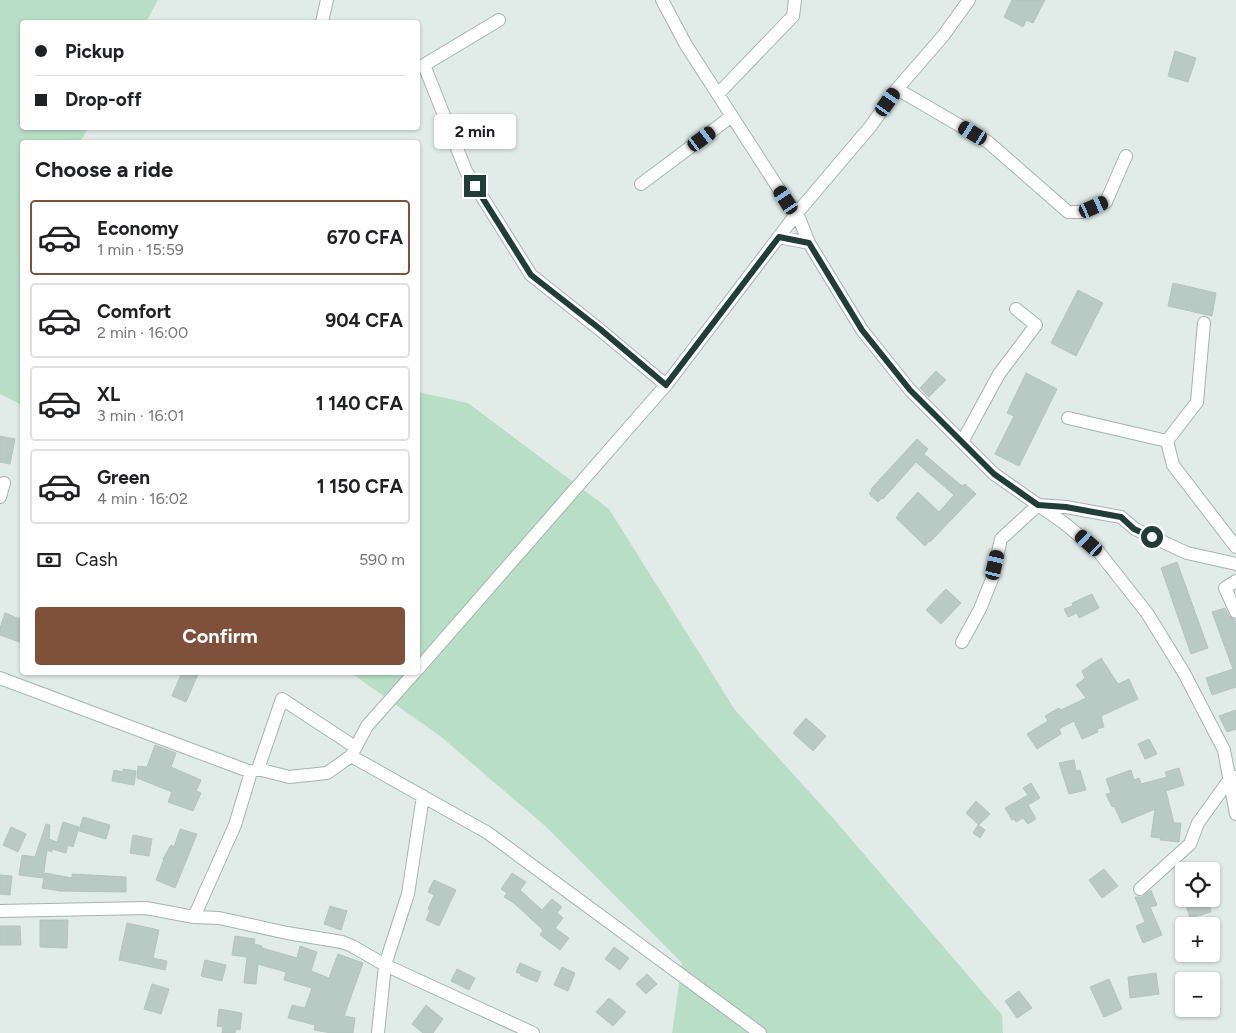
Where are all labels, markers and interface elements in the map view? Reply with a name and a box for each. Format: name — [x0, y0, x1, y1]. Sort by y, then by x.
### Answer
text: Pickup — [65, 40, 124, 63]
car — [873, 85, 902, 119]
text: Drop-off — [65, 88, 142, 111]
callout: 2 min — [434, 114, 516, 148]
car — [956, 119, 989, 147]
text: 2 min — [455, 122, 495, 141]
car — [685, 124, 718, 154]
text: Choose a ride — [35, 156, 173, 183]
route end — [464, 175, 486, 197]
car — [771, 183, 800, 217]
car — [1077, 194, 1110, 220]
icon: car — [37, 215, 82, 260]
text: Economy — [97, 217, 179, 240]
text: 670 CFA — [327, 226, 403, 249]
text: 1 min · 15:59 — [97, 240, 184, 259]
icon: car — [37, 298, 82, 343]
text: Comfort — [97, 300, 172, 323]
text: 904 CFA — [325, 309, 403, 332]
text: 2 min · 16:00 — [97, 323, 188, 342]
icon: car — [37, 381, 82, 426]
text: XL — [97, 383, 120, 406]
text: 1 140 CFA — [316, 392, 403, 415]
text: 3 min · 16:01 — [97, 406, 184, 425]
icon: car — [37, 464, 82, 509]
text: Green — [97, 466, 150, 489]
text: 1 150 CFA — [317, 475, 403, 498]
text: 4 min · 16:02 — [97, 489, 188, 508]
route start — [1141, 526, 1163, 548]
car — [1072, 527, 1105, 559]
icon: cash — [35, 546, 63, 574]
text: Cash — [75, 548, 118, 571]
car — [984, 549, 1005, 581]
text: 590 m — [359, 550, 405, 569]
button: Confirm — [35, 607, 405, 665]
map controls — [1175, 862, 1220, 1017]
button: locate — [1175, 862, 1220, 907]
button: + — [1175, 917, 1220, 962]
button: − — [1175, 972, 1220, 1017]

